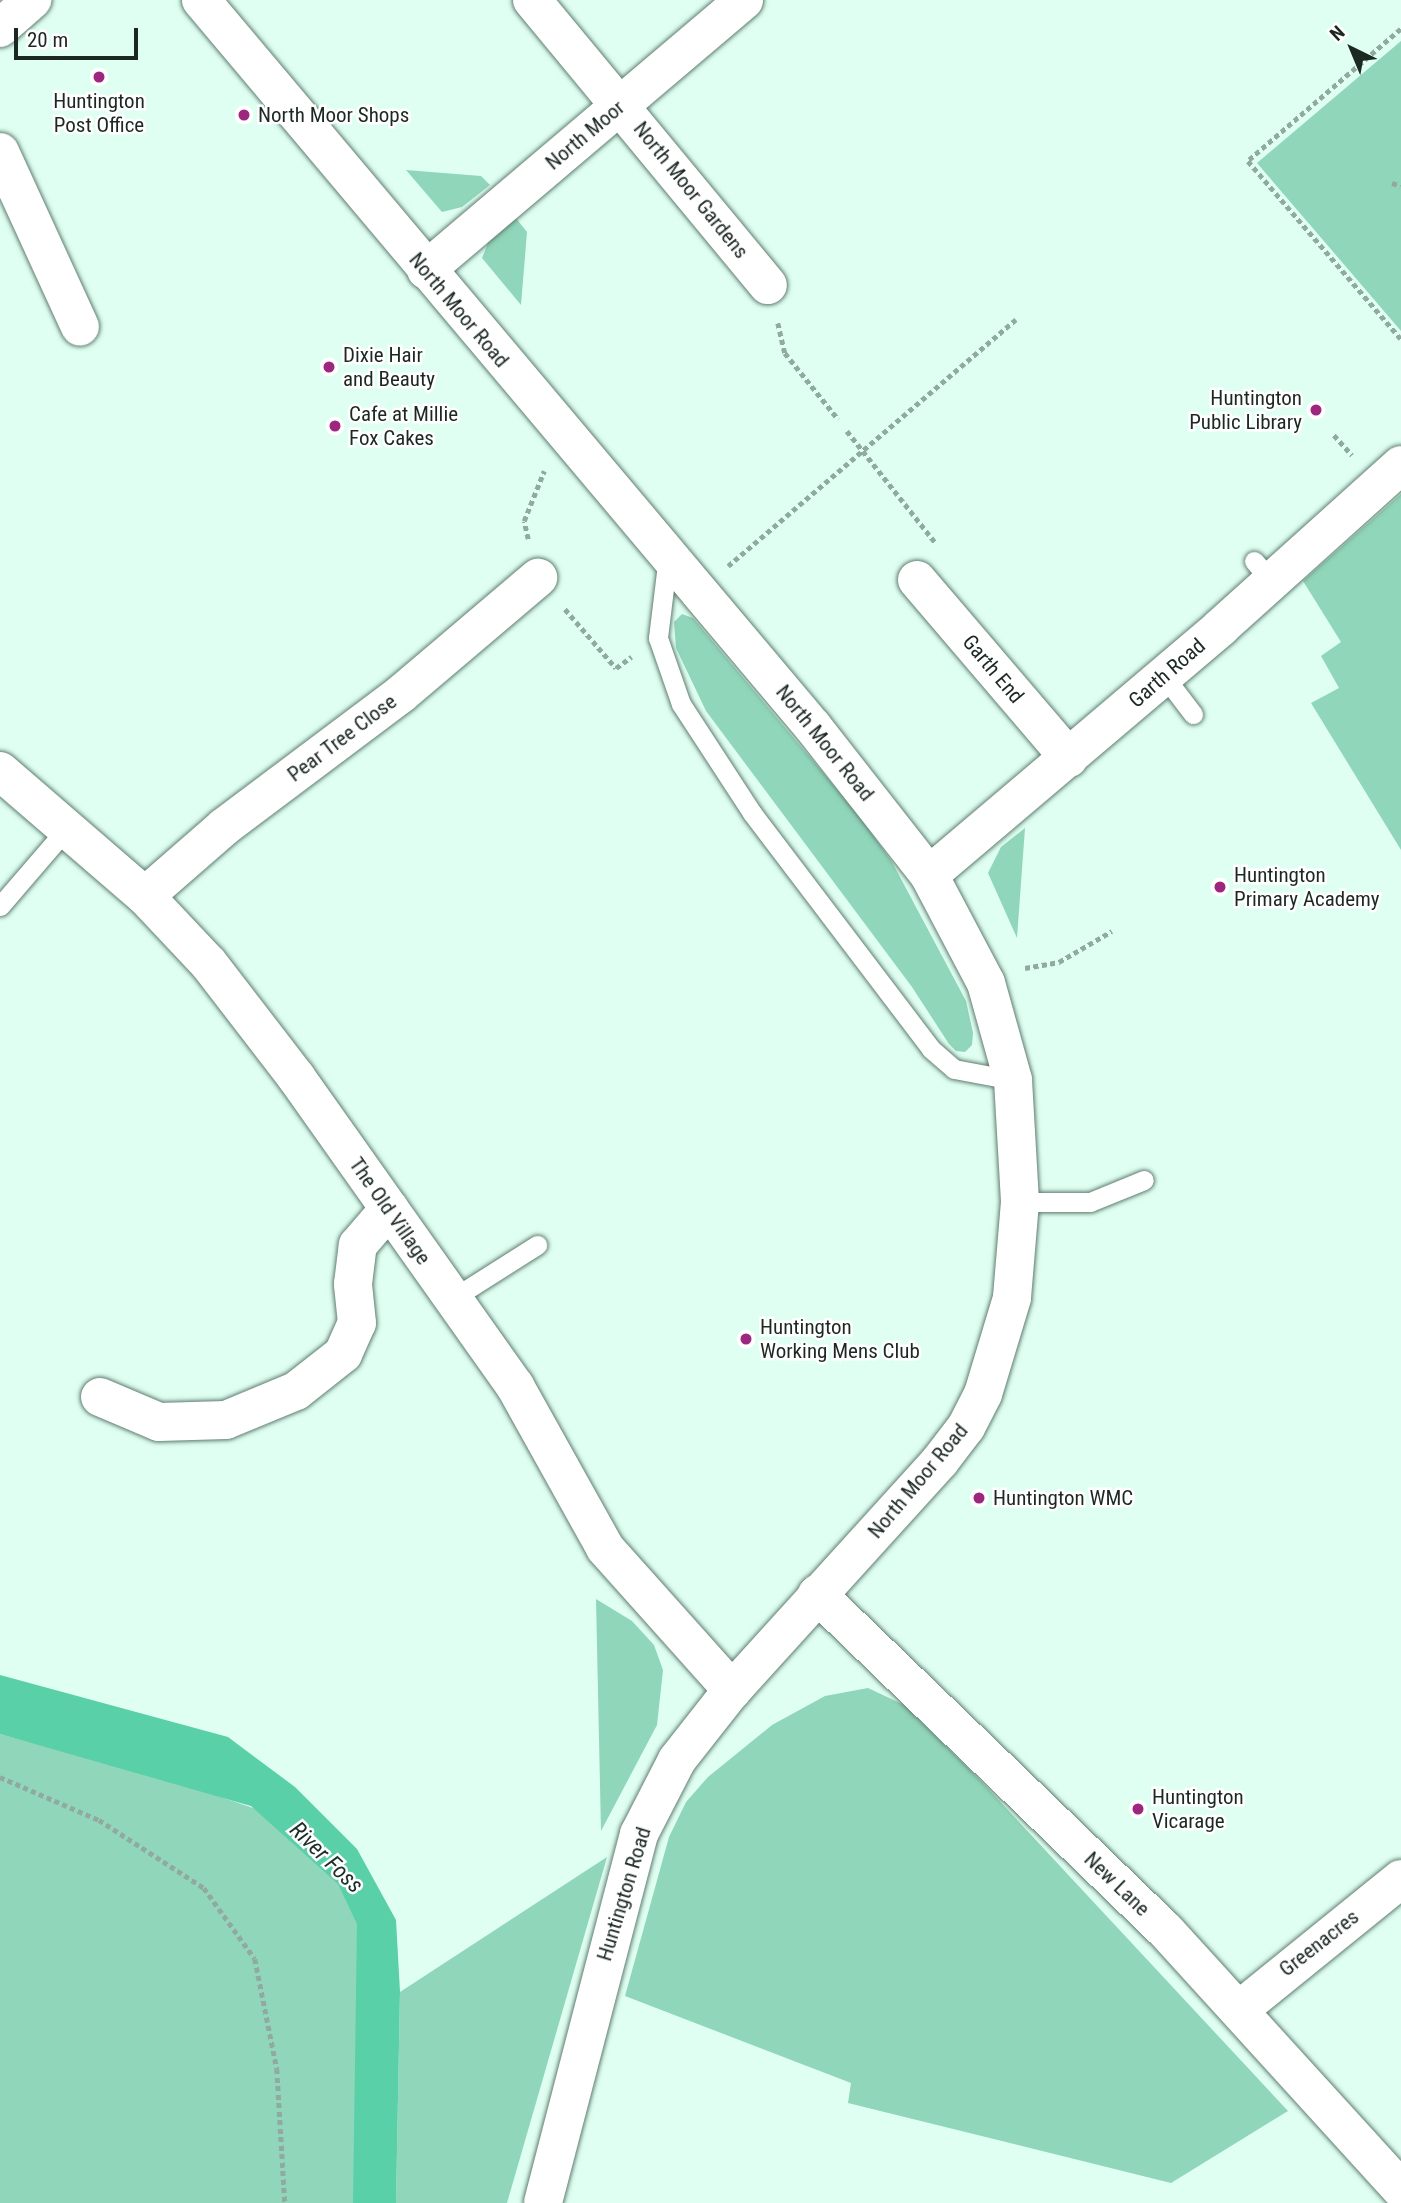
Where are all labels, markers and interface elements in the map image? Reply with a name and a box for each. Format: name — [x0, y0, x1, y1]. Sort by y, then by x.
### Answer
scale bar — [18, 14, 142, 58]
north arrow — [1317, 14, 1387, 84]
text: N — [1325, 21, 1349, 46]
text: 20 m — [27, 28, 68, 52]
marker: Huntington Post Office — [91, 69, 107, 85]
place label: Huntington Post Office — [53, 88, 145, 138]
street label: North Moor — [541, 95, 629, 175]
place label: North Moor Shops — [258, 102, 409, 128]
marker: North Moor Shops — [236, 107, 252, 123]
street label: North Moor Gardens — [628, 117, 754, 263]
street label: North Moor Road — [404, 248, 514, 372]
place label: Dixie Hair and Beauty — [343, 342, 435, 392]
marker: Dixie Hair and Beauty — [321, 359, 337, 375]
place label: Huntington Public Library — [1189, 385, 1302, 435]
place label: Cafe at Millie Fox Cakes — [349, 401, 458, 451]
marker: Huntington Public Library — [1308, 402, 1324, 418]
marker: Cafe at Millie Fox Cakes — [327, 418, 343, 434]
street label: Garth End — [957, 630, 1029, 708]
street label: Garth Road — [1124, 633, 1210, 713]
street label: North Moor Road — [771, 680, 879, 806]
street label: Pear Tree Close — [282, 689, 402, 787]
place label: Huntington Primary Academy — [1234, 862, 1380, 912]
marker: Huntington Primary Academy — [1212, 879, 1228, 895]
street label: The Old Village — [344, 1153, 436, 1269]
place label: Huntington Working Mens Club — [760, 1314, 920, 1364]
marker: Huntington Working Mens Club — [738, 1331, 754, 1347]
street label: North Moor Road — [863, 1419, 973, 1543]
place label: Huntington WMC — [993, 1485, 1133, 1511]
marker: Huntington WMC — [971, 1490, 987, 1506]
place label: Huntington Vicarage — [1152, 1784, 1244, 1834]
marker: Huntington Vicarage — [1130, 1801, 1146, 1817]
water label: River Foss — [284, 1817, 368, 1899]
street label: Huntington Road — [592, 1824, 656, 1964]
street label: New Lane — [1079, 1847, 1155, 1921]
street label: Greenacres — [1274, 1904, 1364, 1982]

